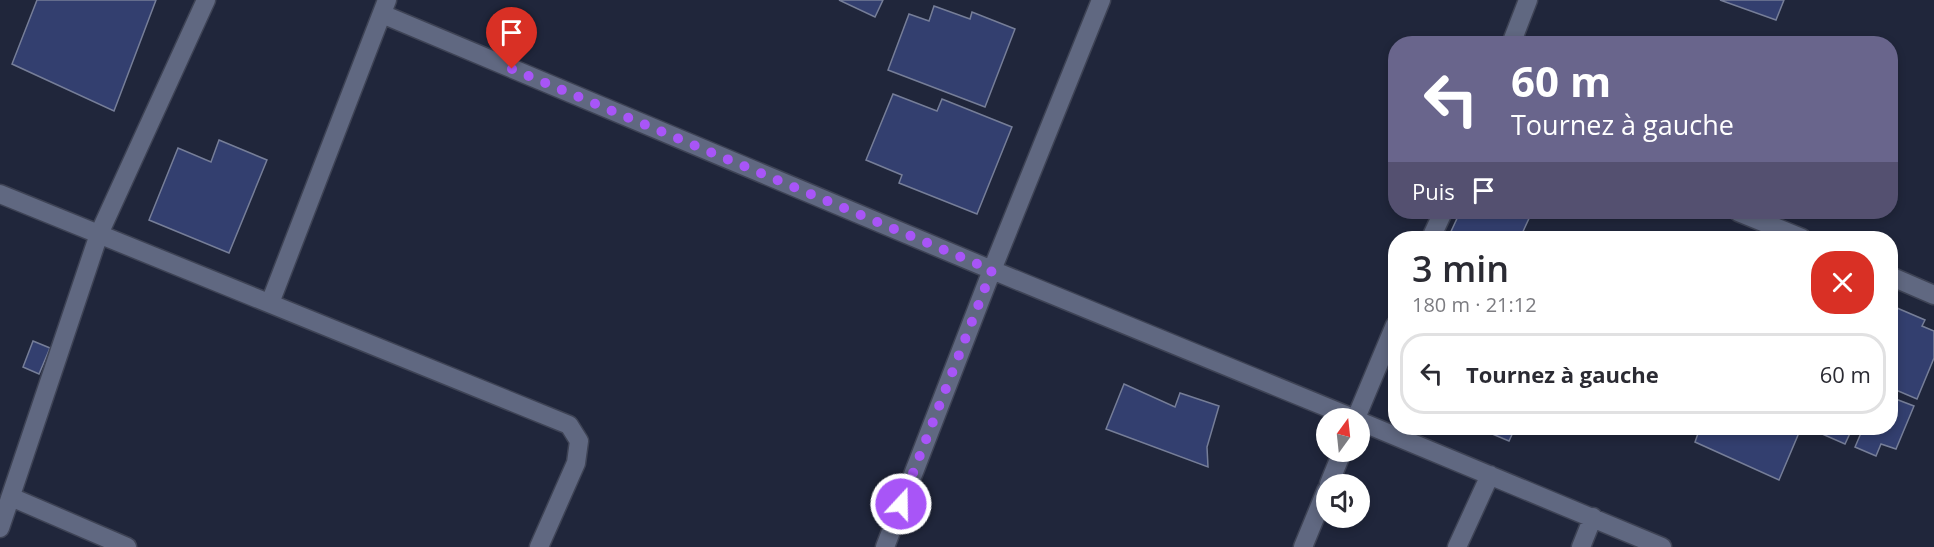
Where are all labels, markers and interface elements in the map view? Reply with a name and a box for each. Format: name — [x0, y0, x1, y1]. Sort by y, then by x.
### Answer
pin — [486, 7, 537, 69]
icon: arrive — [495, 16, 528, 49]
text: 60 m — [1511, 52, 1611, 109]
icon: left — [1412, 60, 1490, 138]
text: Tournez à gauche — [1511, 106, 1734, 143]
icon: arrive — [1467, 174, 1500, 207]
text: Puis — [1412, 176, 1455, 206]
text: 3 min — [1412, 244, 1509, 293]
button: close — [1811, 251, 1874, 314]
text: 180 m · 21:12 — [1412, 291, 1537, 318]
icon: left — [1415, 357, 1448, 390]
text: Tournez à gauche — [1466, 359, 1659, 389]
text: 60 m — [1820, 359, 1871, 389]
north arrow — [1316, 408, 1370, 462]
map controls — [1316, 408, 1370, 528]
position arrow — [869, 472, 933, 536]
button: sound — [1316, 474, 1370, 528]

